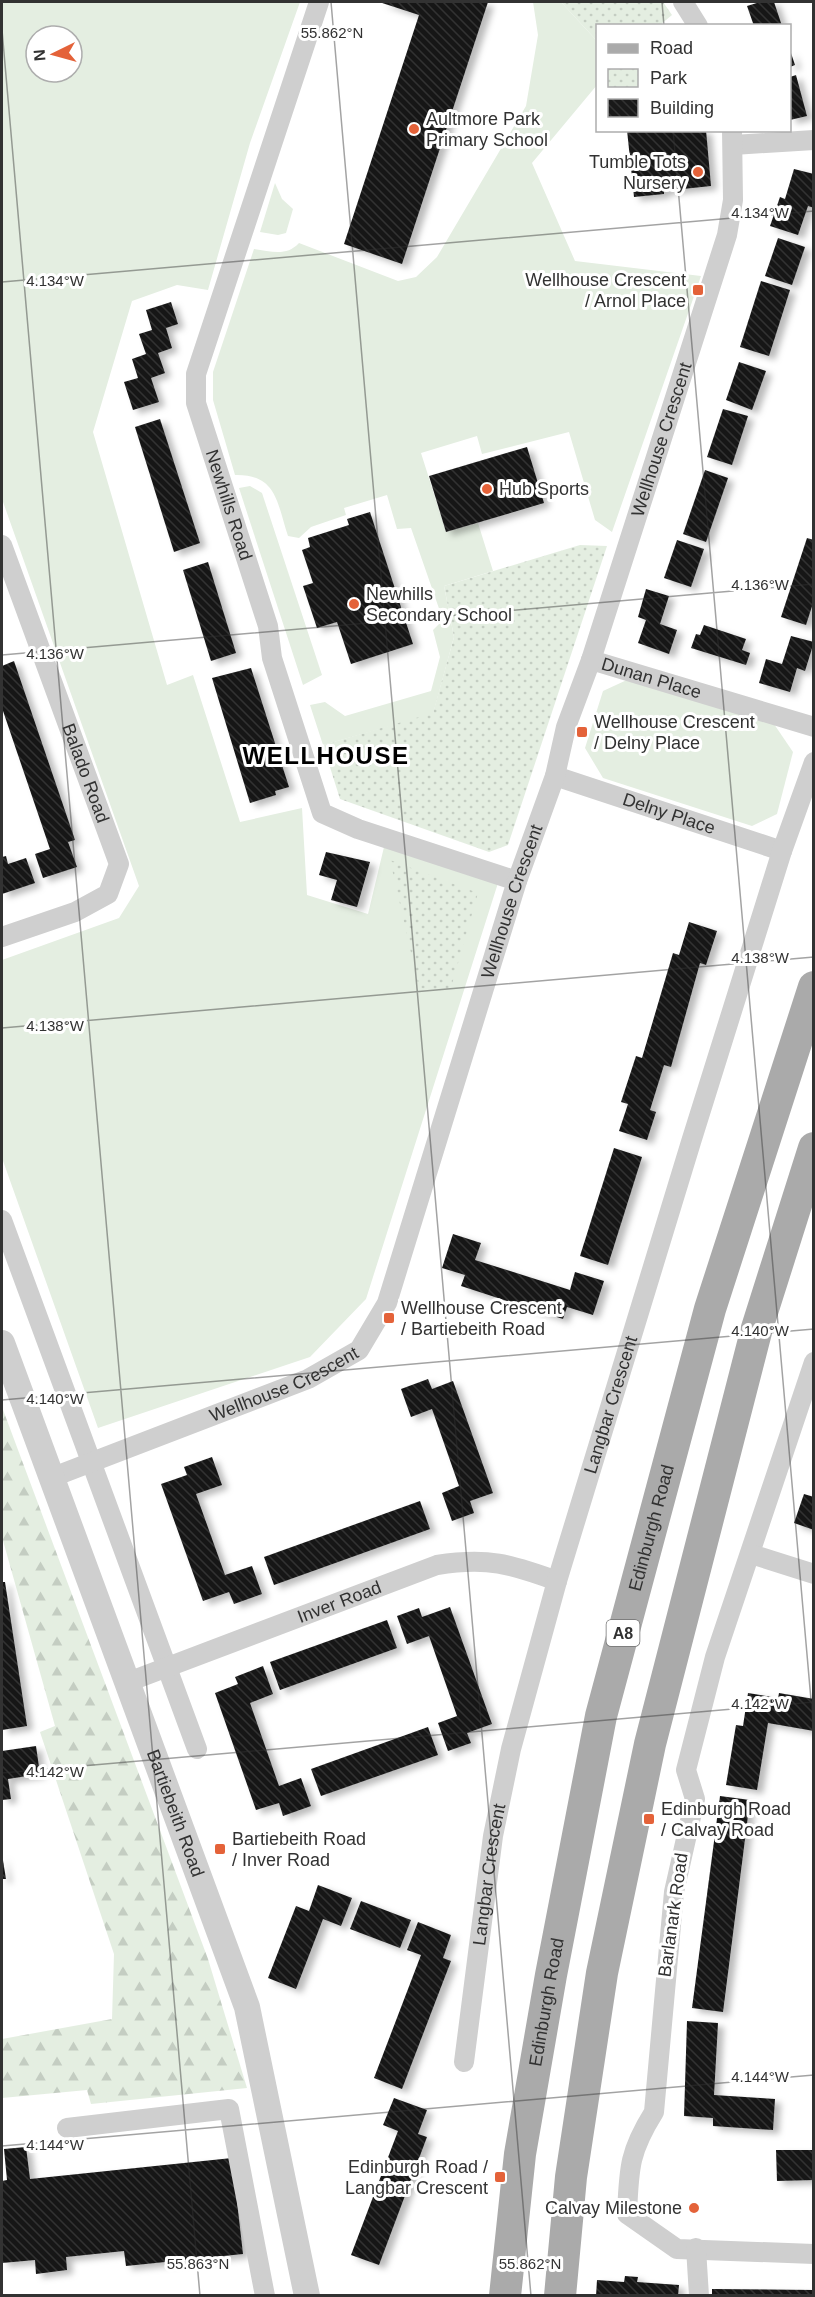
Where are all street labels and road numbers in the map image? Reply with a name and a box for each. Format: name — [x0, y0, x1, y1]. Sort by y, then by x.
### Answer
street label: Wellhouse Crescent — [628, 360, 696, 519]
street label: Newhills Road — [202, 447, 256, 563]
street label: Dunan Place — [599, 654, 704, 703]
street label: Balado Road — [58, 721, 113, 825]
street label: Delny Place — [620, 789, 718, 838]
street label: Wellhouse Crescent — [478, 822, 547, 981]
street label: Langbar Crescent — [580, 1334, 641, 1476]
street label: Wellhouse Crescent — [207, 1343, 362, 1426]
street label: Edinburgh Road — [625, 1462, 678, 1593]
street label: Inver Road — [295, 1577, 384, 1627]
road number: A8 — [606, 1620, 640, 1646]
street label: Bartiebeith Road — [143, 1747, 208, 1879]
street label: Langbar Crescent — [469, 1802, 509, 1947]
street label: Barlanark Road — [654, 1852, 692, 1978]
street label: Edinburgh Road — [525, 1936, 568, 2068]

